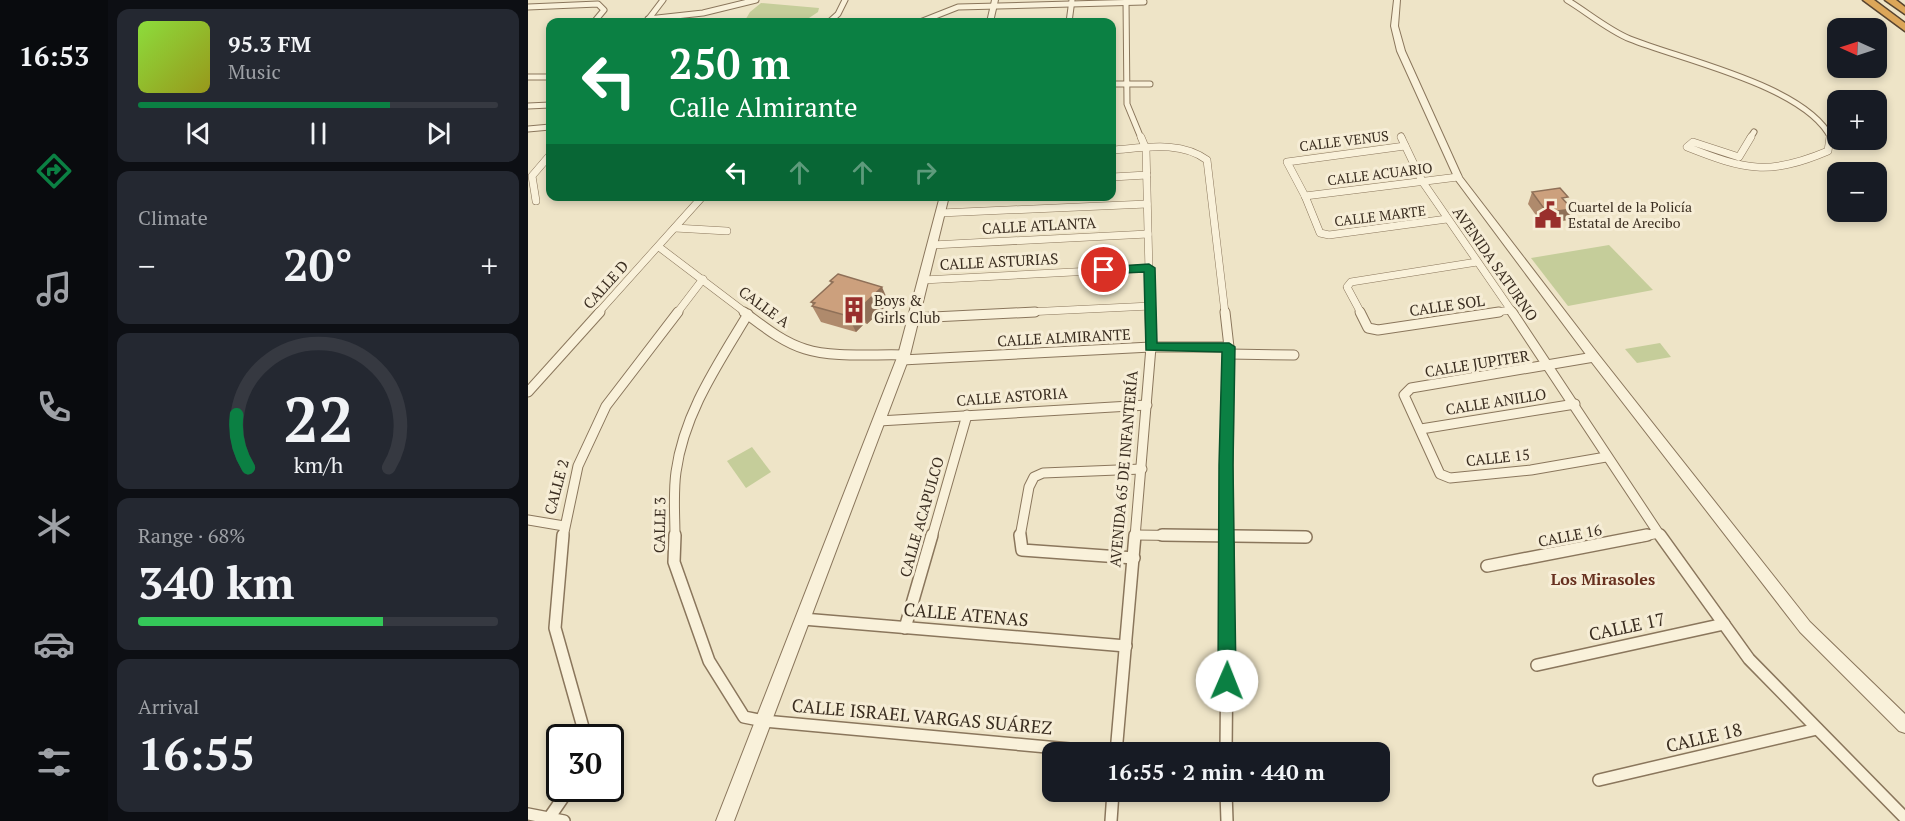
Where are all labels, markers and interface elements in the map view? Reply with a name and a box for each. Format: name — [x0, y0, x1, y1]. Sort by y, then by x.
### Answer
north arrow — [1827, 18, 1887, 78]
map controls — [1827, 18, 1887, 222]
text: 95.3 FM — [228, 29, 311, 58]
text: 250 m — [669, 35, 790, 91]
text: 16:53 — [19, 38, 89, 74]
icon: left — [570, 42, 648, 120]
text: Music — [228, 58, 281, 85]
text: Calle Almirante — [669, 89, 858, 125]
button: + — [1827, 90, 1887, 150]
icon: previous — [182, 117, 215, 150]
icon: pause — [302, 117, 335, 150]
icon: next — [422, 117, 455, 150]
street label: CALLE VENUS — [1298, 126, 1390, 155]
icon: directions — [33, 150, 75, 192]
icon: left — [720, 156, 753, 189]
icon: ahead — [783, 156, 816, 189]
icon: ahead — [846, 156, 879, 189]
icon: right — [909, 156, 942, 189]
street label: CALLE ACUARIO — [1326, 158, 1434, 189]
button: − — [1827, 162, 1887, 222]
place label: Cuartel de la Policía Estatal de Arecibo — [1568, 197, 1692, 232]
street label: CALLE MARTE — [1333, 200, 1427, 231]
public building icon: Cuartel de la Policía Estatal de Arecibo — [1533, 200, 1563, 230]
street label: AVENIDA SATURNO — [1449, 202, 1543, 325]
text: Climate — [138, 204, 208, 231]
street label: CALLE ATLANTA — [981, 212, 1097, 238]
text: 20° — [283, 234, 353, 294]
text: − — [138, 244, 156, 287]
text: + — [480, 244, 498, 287]
pin — [1078, 244, 1129, 295]
street label: CALLE ASTURIAS — [939, 248, 1059, 274]
icon: arrive — [1087, 253, 1120, 286]
street label: CALLE D — [578, 256, 632, 313]
icon: music — [33, 268, 75, 310]
street label: CALLE A — [735, 281, 795, 332]
place label: Boys & Girls Club — [874, 290, 940, 327]
street label: CALLE SOL — [1408, 290, 1486, 320]
building icon: Boys & Girls Club — [839, 295, 869, 325]
street label: CALLE ALMIRANTE — [997, 324, 1131, 350]
street label: CALLE JUPITER — [1423, 345, 1531, 381]
street label: AVENIDA 65 DE INFANTERÍA — [1104, 369, 1142, 568]
text: 22 — [283, 377, 353, 460]
street label: CALLE ASTORIA — [956, 382, 1069, 410]
street label: CALLE ANILLO — [1444, 383, 1548, 419]
icon: phone — [33, 386, 75, 428]
street label: CALLE 15 — [1465, 444, 1531, 470]
text: km/h — [293, 451, 343, 479]
street label: CALLE ACAPULCO — [894, 454, 948, 579]
street label: CALLE 2 — [539, 457, 573, 517]
street label: CALLE 3 — [649, 497, 669, 553]
icon: climate — [33, 505, 75, 547]
street label: CALLE 16 — [1536, 519, 1603, 551]
text: Range · 68% — [138, 522, 245, 549]
text: 340 km — [138, 552, 294, 612]
district label: Los Mirasoles — [1551, 568, 1655, 590]
street label: CALLE ATENAS — [903, 597, 1030, 631]
street label: CALLE 17 — [1587, 606, 1667, 646]
icon: car — [33, 623, 75, 665]
position arrow — [1195, 649, 1259, 713]
text: Arrival — [138, 693, 199, 720]
street label: CALLE ISRAEL VARGAS SUÁREZ — [791, 693, 1053, 739]
street label: CALLE 18 — [1663, 717, 1744, 757]
text: 16:55 — [138, 723, 255, 783]
speed limit sign: 30 — [546, 724, 624, 802]
icon: filters — [33, 741, 75, 783]
text: 16:55 · 2 min · 440 m — [1107, 757, 1325, 786]

